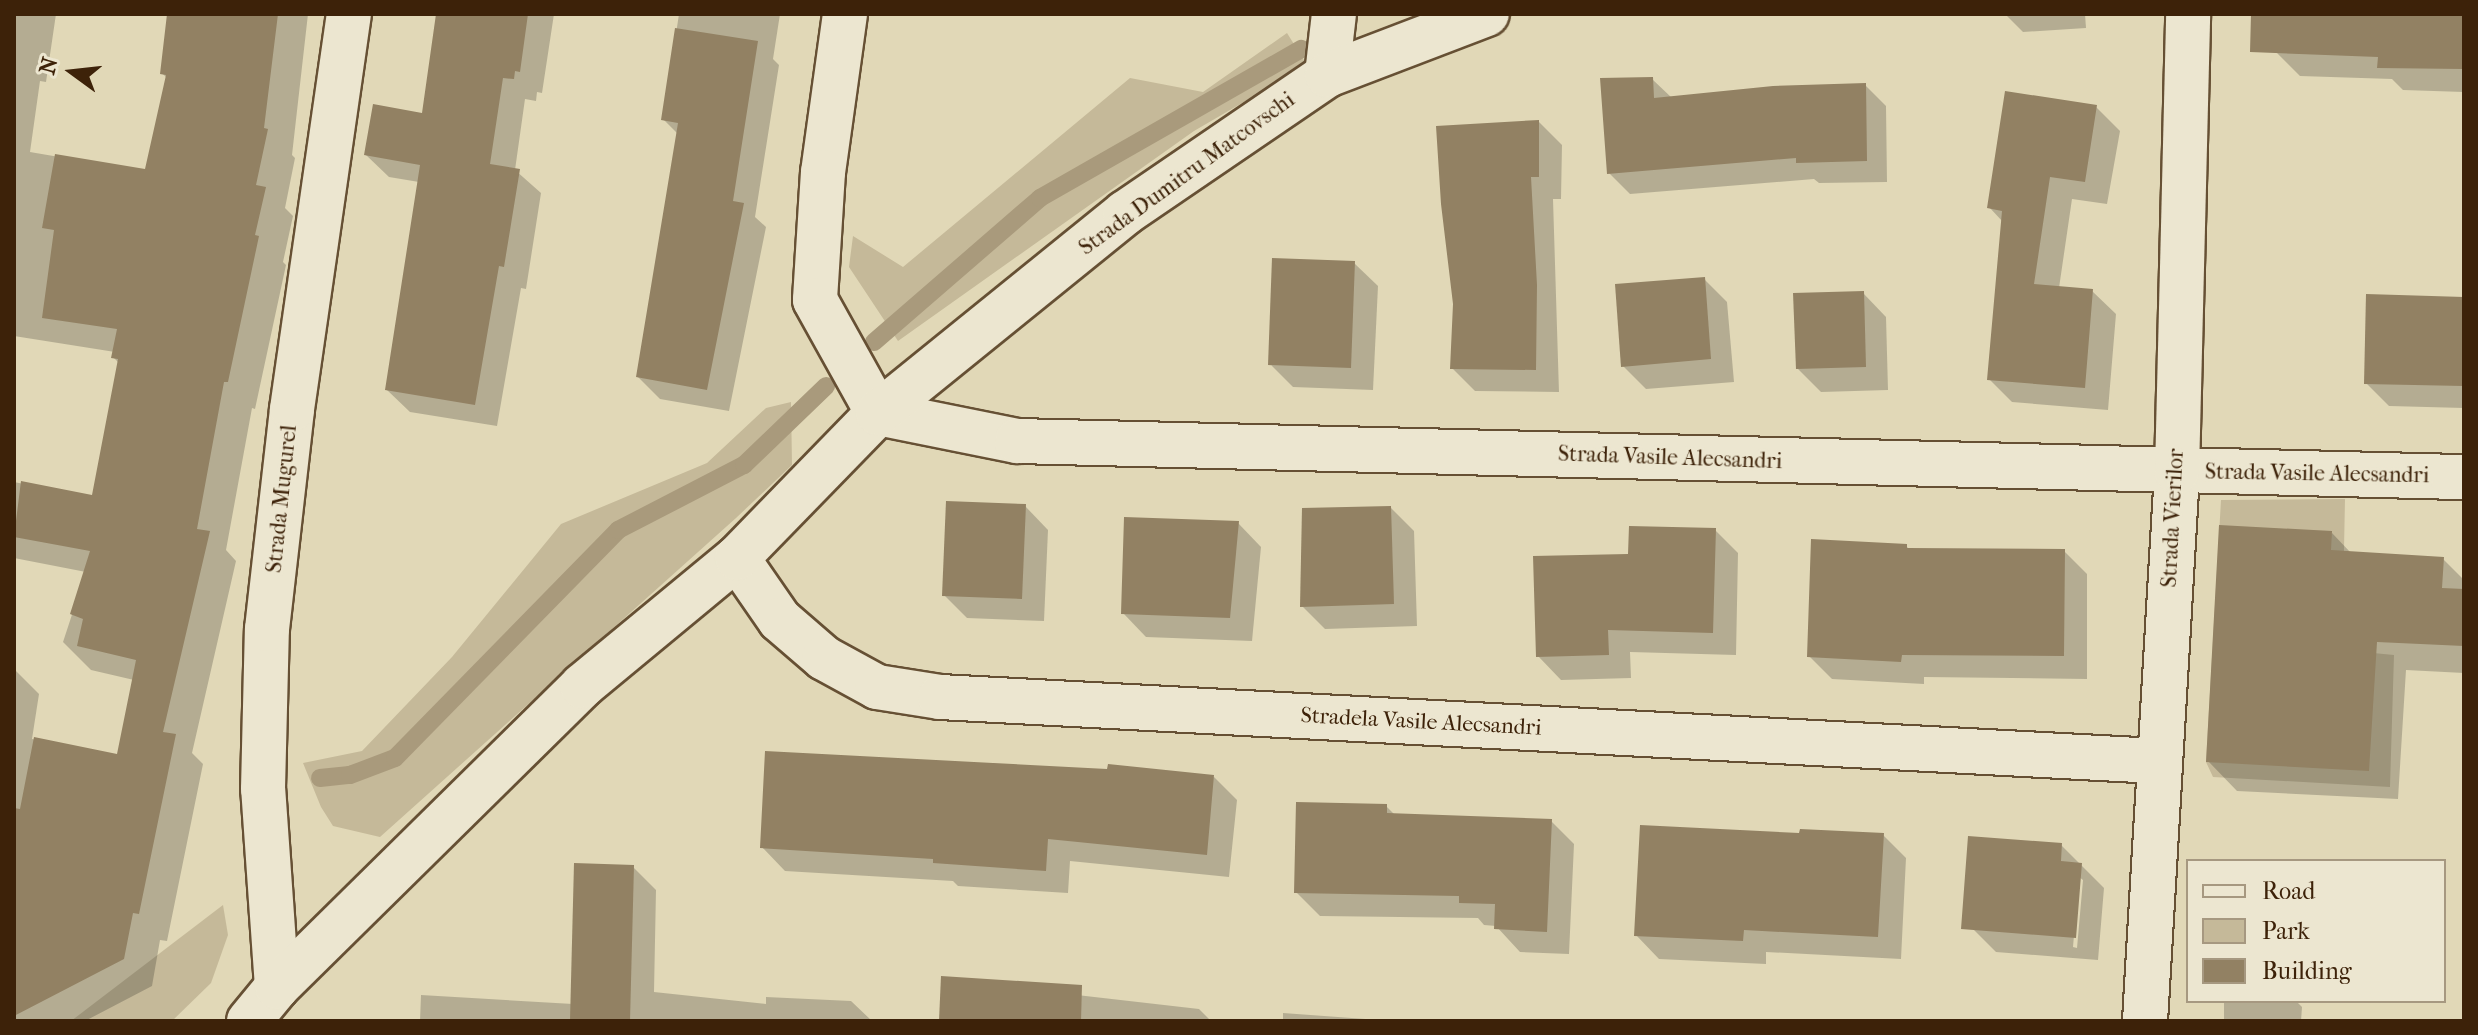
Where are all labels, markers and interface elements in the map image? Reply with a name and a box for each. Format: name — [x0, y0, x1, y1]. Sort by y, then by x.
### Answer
north arrow — [32, 32, 112, 112]
text: N — [34, 54, 64, 77]
street label: Strada Dumitru Matcovschi — [1074, 87, 1300, 261]
street label: Strada Mugurel — [261, 424, 303, 574]
street label: Strada Vasile Alecsandri — [1557, 441, 1783, 475]
street label: Strada Vierilor — [2156, 448, 2190, 588]
street label: Strada Vasile Alecsandri — [2205, 459, 2429, 489]
street label: Stradela Vasile Alecsandri — [1300, 703, 1542, 741]
legend — [2186, 859, 2446, 1003]
text: Road — [2262, 877, 2315, 905]
text: Park — [2262, 917, 2310, 945]
text: Building — [2262, 957, 2352, 985]

